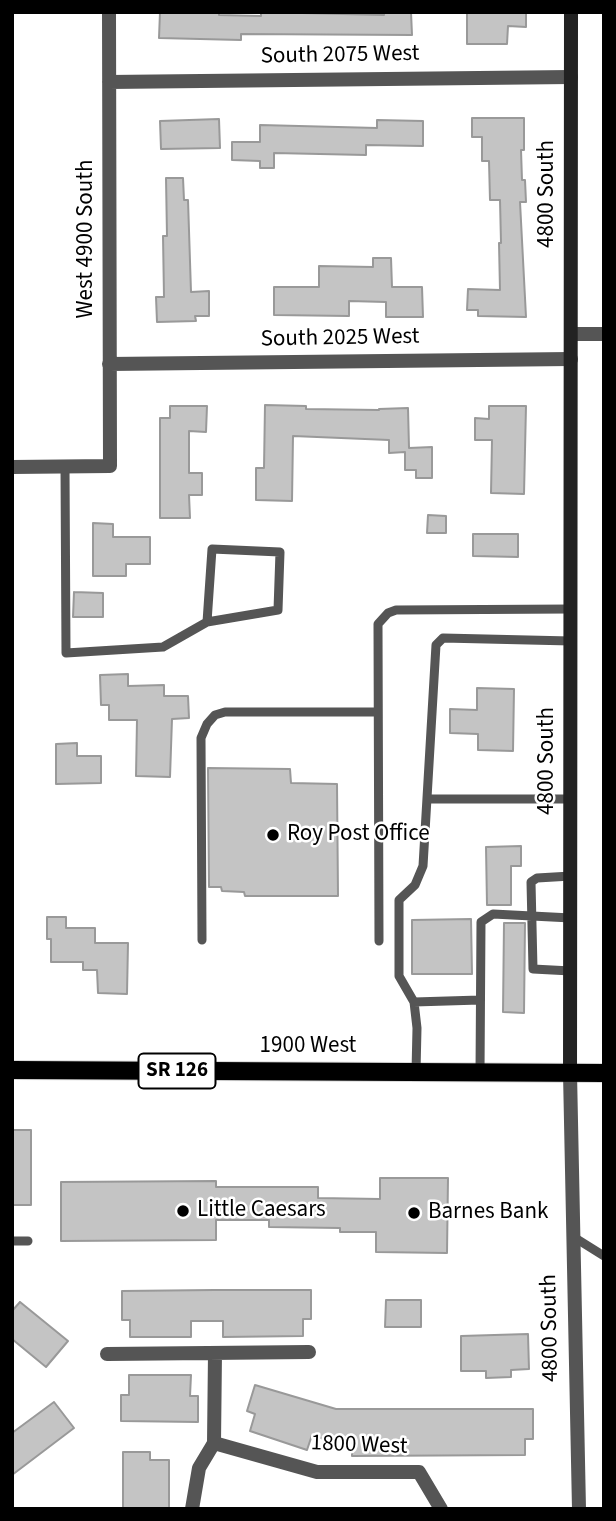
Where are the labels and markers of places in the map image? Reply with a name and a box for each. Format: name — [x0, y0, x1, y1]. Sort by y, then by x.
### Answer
place label: Roy Post Office — [287, 821, 430, 849]
marker: Roy Post Office — [265, 827, 281, 843]
place label: Little Caesars — [197, 1197, 326, 1225]
place label: Barnes Bank — [428, 1199, 548, 1227]
marker: Little Caesars — [175, 1203, 191, 1219]
marker: Barnes Bank — [406, 1205, 422, 1221]

